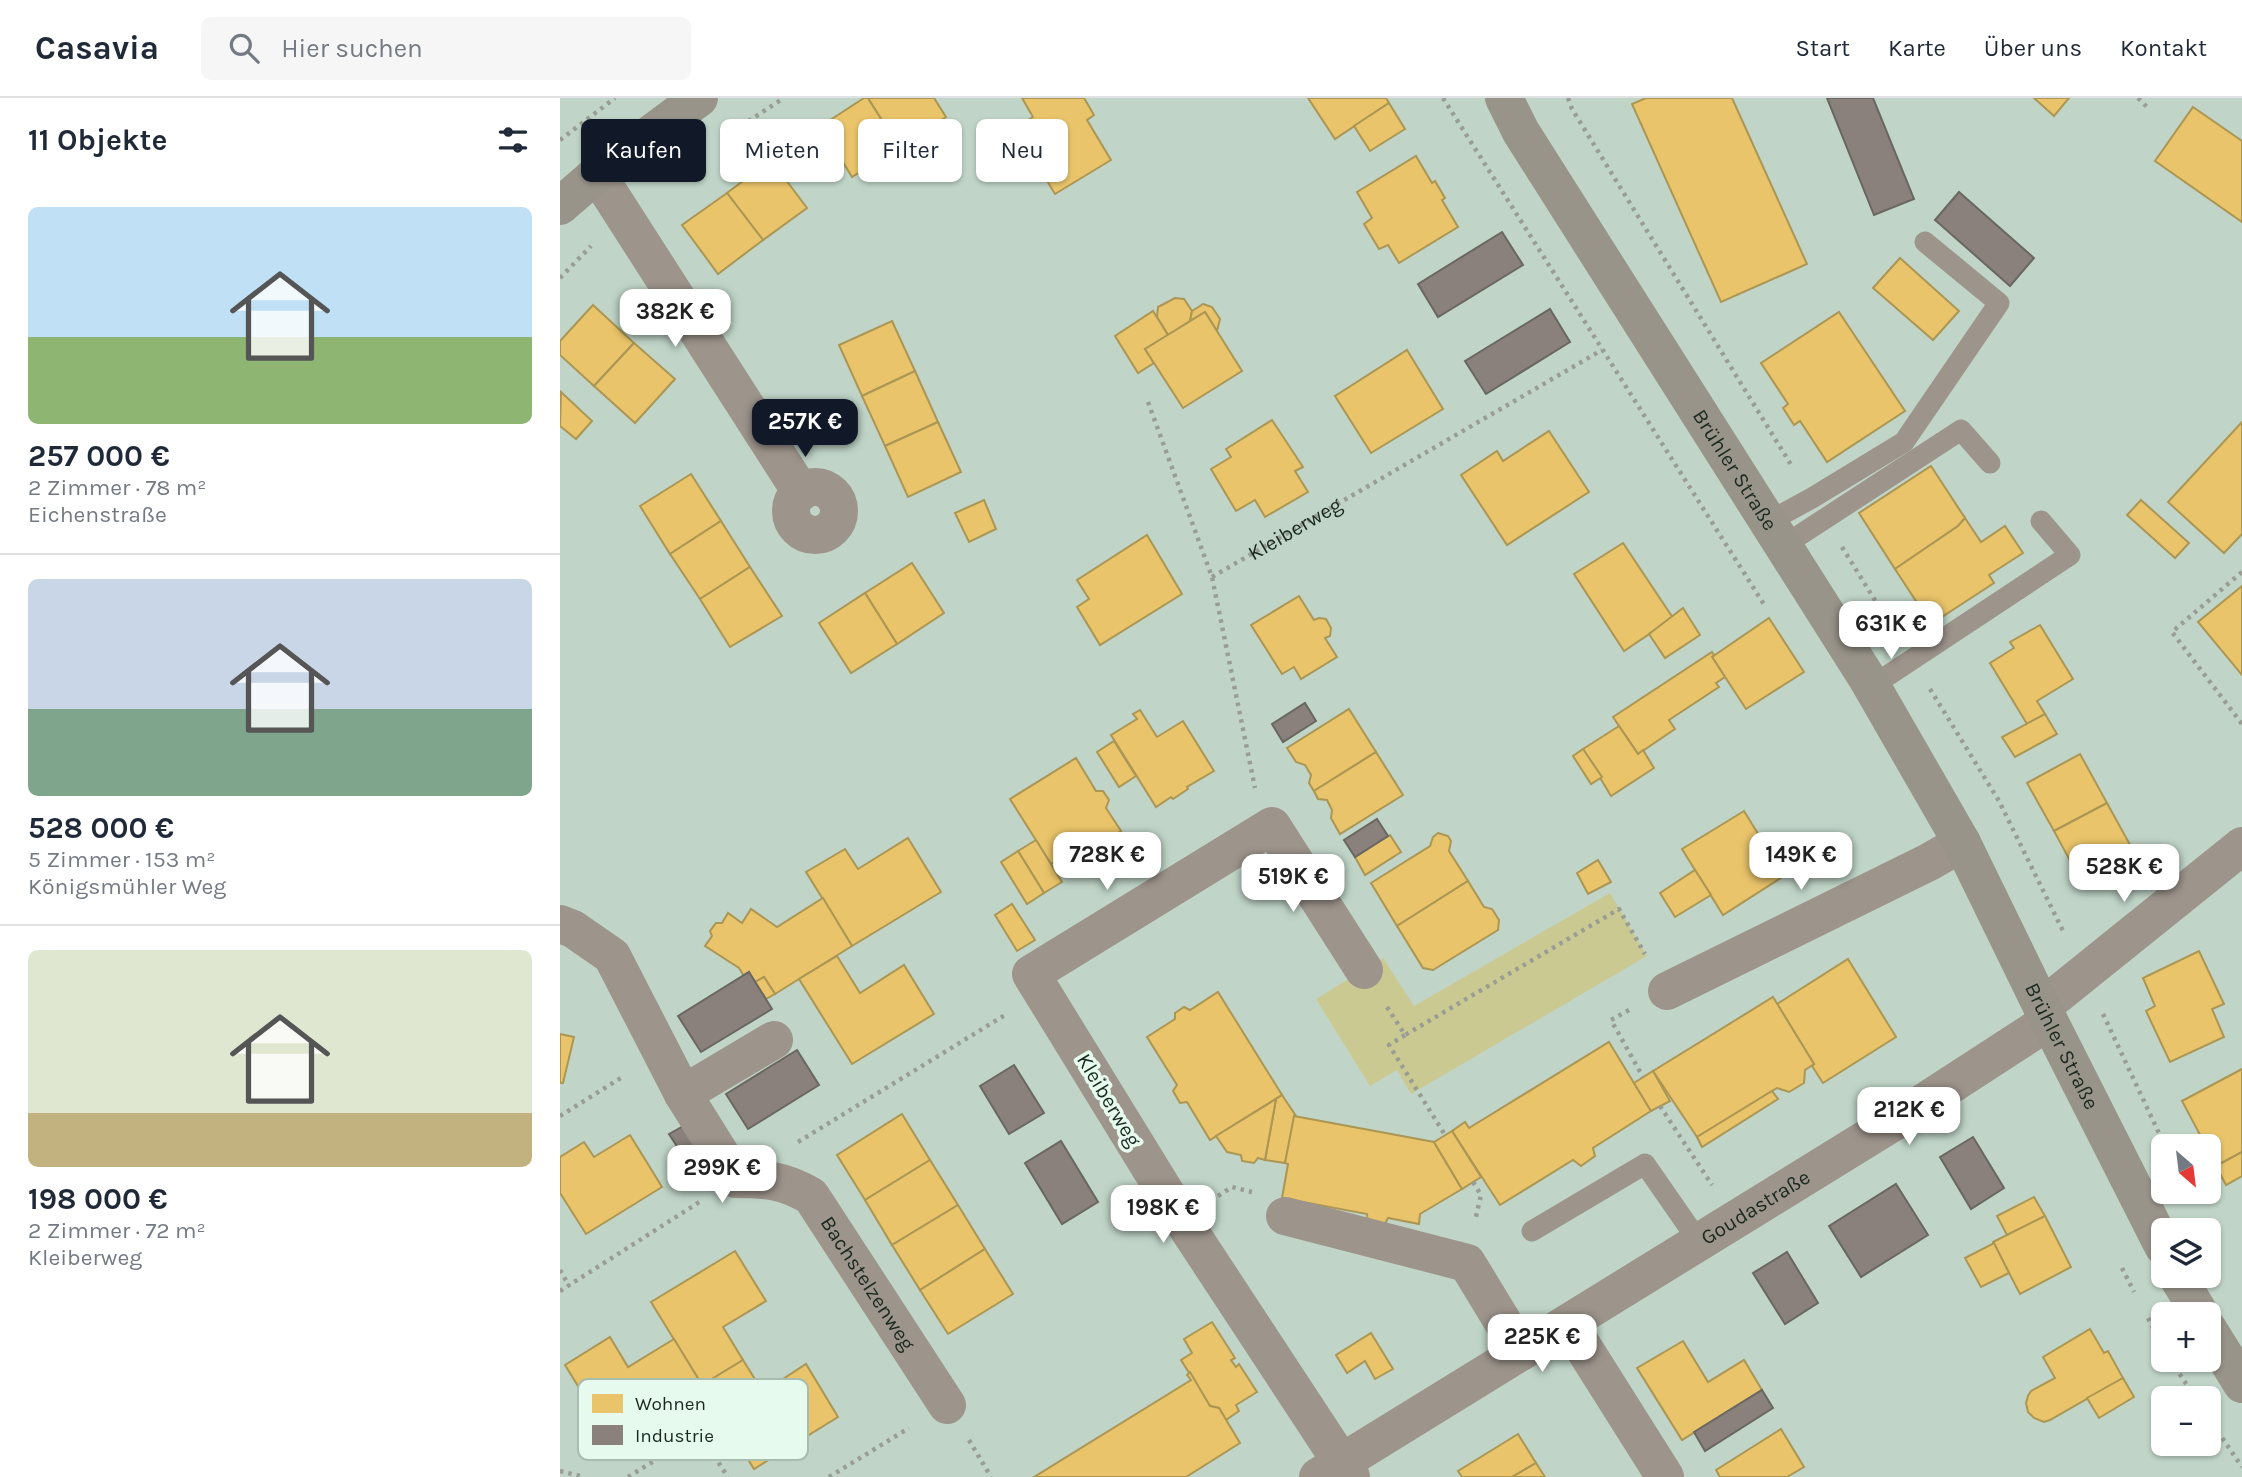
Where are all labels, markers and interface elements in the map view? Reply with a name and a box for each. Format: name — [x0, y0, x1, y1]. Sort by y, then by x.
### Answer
search box — [201, 17, 691, 80]
text: Casavia — [35, 29, 159, 67]
icon: search — [225, 29, 263, 67]
text: Hier suchen — [281, 33, 423, 64]
text: Start — [1796, 34, 1850, 62]
text: Karte — [1888, 34, 1946, 62]
text: Über uns — [1984, 34, 2082, 62]
text: Kontakt — [2120, 34, 2207, 62]
chip: Kaufen — [581, 119, 706, 182]
chip: Mieten — [720, 119, 844, 182]
chip: Filter — [858, 119, 962, 182]
chip: Neu — [976, 119, 1068, 182]
icon: filters — [494, 121, 532, 159]
text: 11 Objekte — [28, 122, 167, 158]
icon: home — [217, 253, 343, 379]
pin: 382K € — [618, 289, 732, 349]
text: 382K € — [636, 298, 714, 325]
pin: 257K € — [748, 400, 862, 459]
street label: Brühler Straße — [1688, 405, 1782, 535]
text: 257K € — [768, 408, 842, 435]
text: 257 000 € — [28, 438, 170, 474]
text: 2 Zimmer · 78 m² — [28, 474, 207, 501]
street label: Kleiberweg — [1244, 492, 1346, 565]
text: Eichenstraße — [28, 501, 167, 528]
pin: 631K € — [1834, 602, 1948, 661]
text: 631K € — [1855, 610, 1927, 637]
icon: home — [217, 625, 343, 751]
text: 528 000 € — [28, 810, 174, 846]
pin: 728K € — [1050, 832, 1164, 892]
pin: 149K € — [1744, 832, 1858, 892]
text: 728K € — [1069, 841, 1145, 868]
text: 149K € — [1765, 841, 1837, 868]
pin: 528K € — [2067, 844, 2181, 904]
text: 5 Zimmer · 153 m² — [28, 846, 215, 873]
text: 528K € — [2085, 853, 2163, 880]
pin: 519K € — [1236, 854, 1350, 914]
text: 519K € — [1257, 863, 1329, 890]
text: Königsmühler Weg — [28, 873, 226, 900]
street label: Brühler Straße — [2020, 979, 2104, 1113]
icon: home — [217, 996, 343, 1122]
street label: Kleiberweg — [1072, 1049, 1146, 1151]
pin: 212K € — [1852, 1088, 1966, 1147]
text: 212K € — [1873, 1096, 1945, 1123]
north arrow — [2151, 1134, 2221, 1204]
map controls — [2151, 1134, 2221, 1456]
pin: 299K € — [665, 1146, 779, 1205]
text: 299K € — [683, 1154, 761, 1181]
street label: Goudastraße — [1697, 1165, 1814, 1250]
text: 198 000 € — [28, 1181, 168, 1217]
pin: 198K € — [1106, 1186, 1220, 1245]
text: 198K € — [1127, 1194, 1199, 1221]
street label: Bachstelzenweg — [815, 1212, 920, 1355]
text: 2 Zimmer · 72 m² — [28, 1217, 206, 1244]
button: layers — [2151, 1218, 2221, 1288]
text: Kleiberweg — [28, 1244, 142, 1271]
button: + — [2151, 1302, 2221, 1372]
pin: 225K € — [1485, 1314, 1599, 1374]
text: 225K € — [1504, 1323, 1580, 1350]
legend — [578, 1379, 808, 1460]
button: − — [2151, 1386, 2221, 1456]
text: Wohnen — [635, 1393, 706, 1415]
text: Industrie — [635, 1425, 714, 1447]

